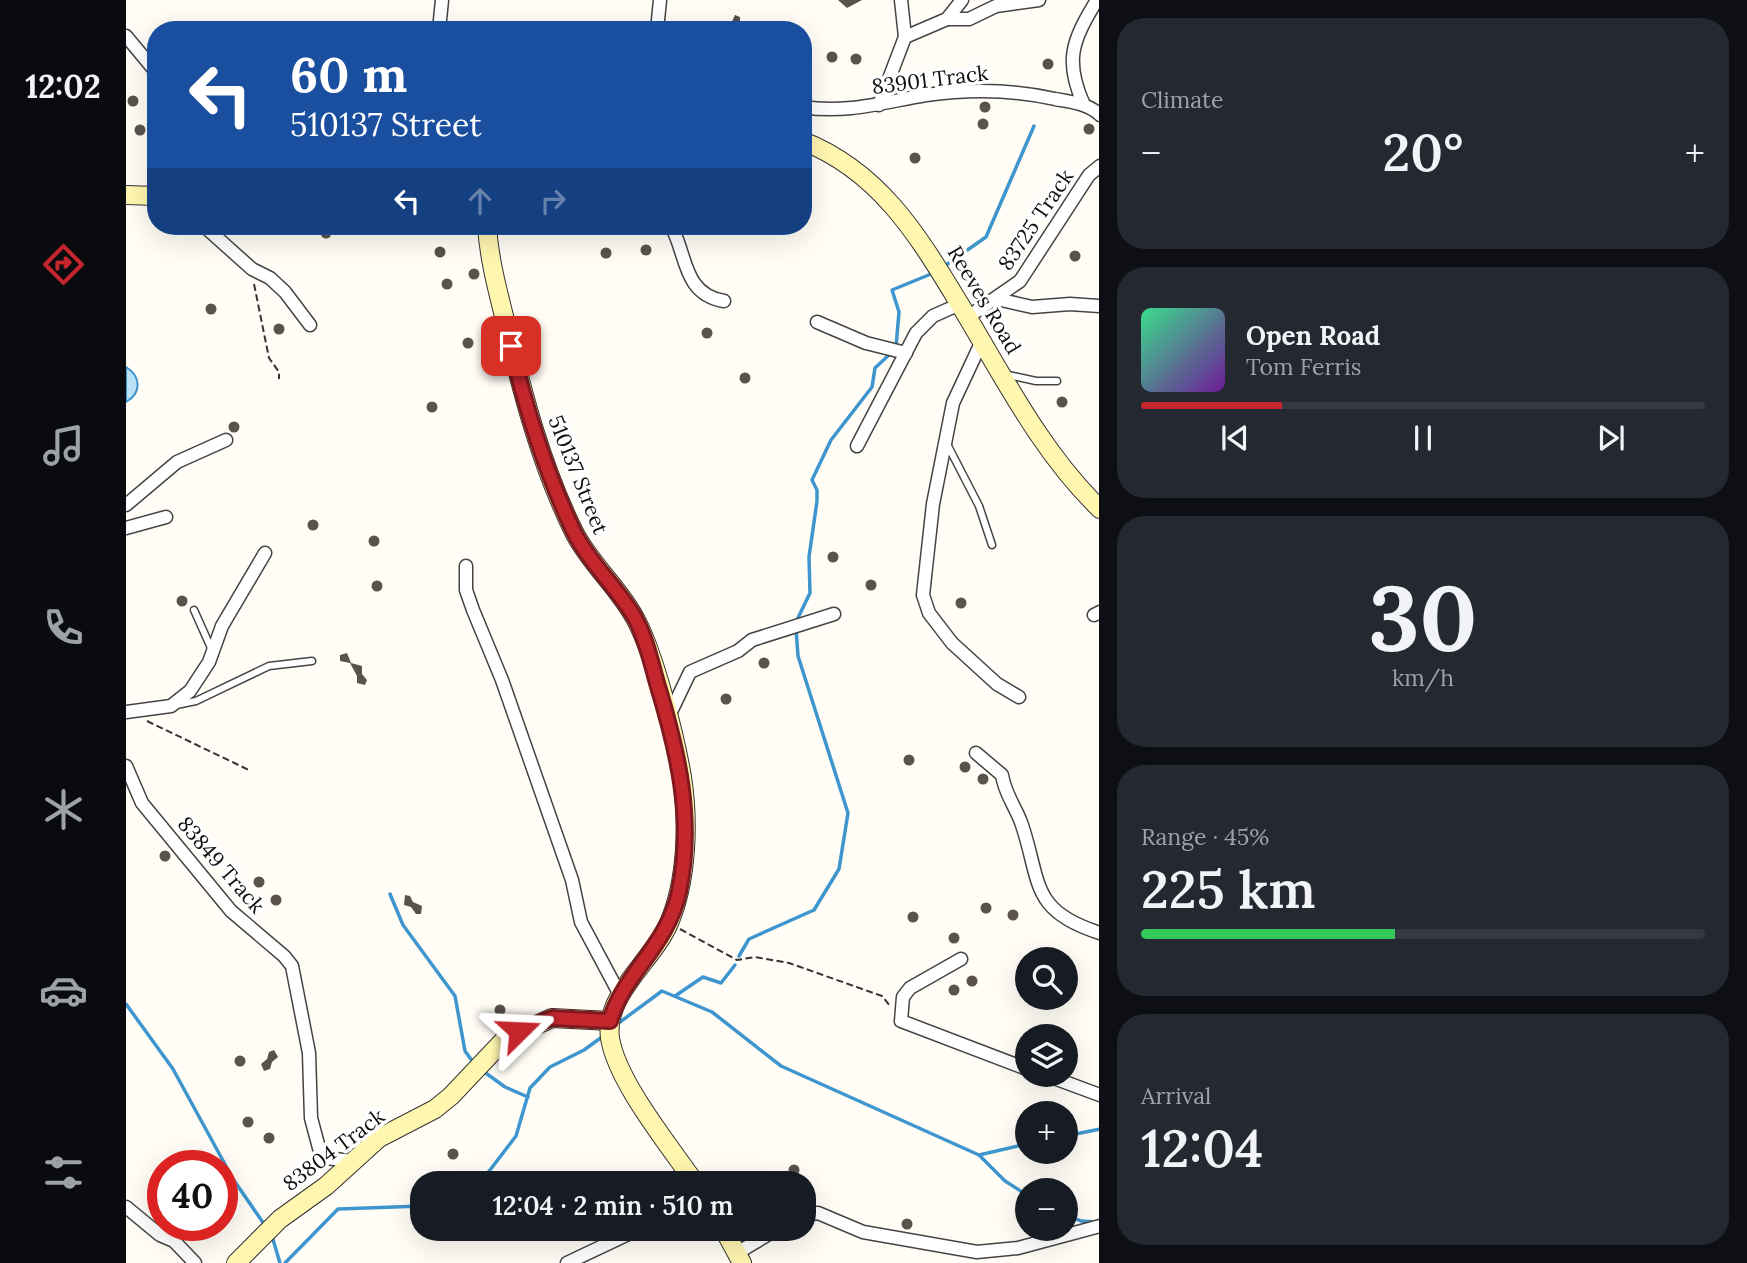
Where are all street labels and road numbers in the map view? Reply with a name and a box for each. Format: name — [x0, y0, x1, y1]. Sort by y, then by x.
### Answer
street label: 83901 Track — [870, 59, 990, 100]
street label: 83725 Track — [992, 163, 1080, 275]
street label: Reeves Road — [942, 241, 1027, 359]
street label: 510137 Street — [542, 411, 615, 539]
street label: 83849 Track — [172, 811, 271, 919]
street label: 83804 Track — [277, 1102, 391, 1197]

